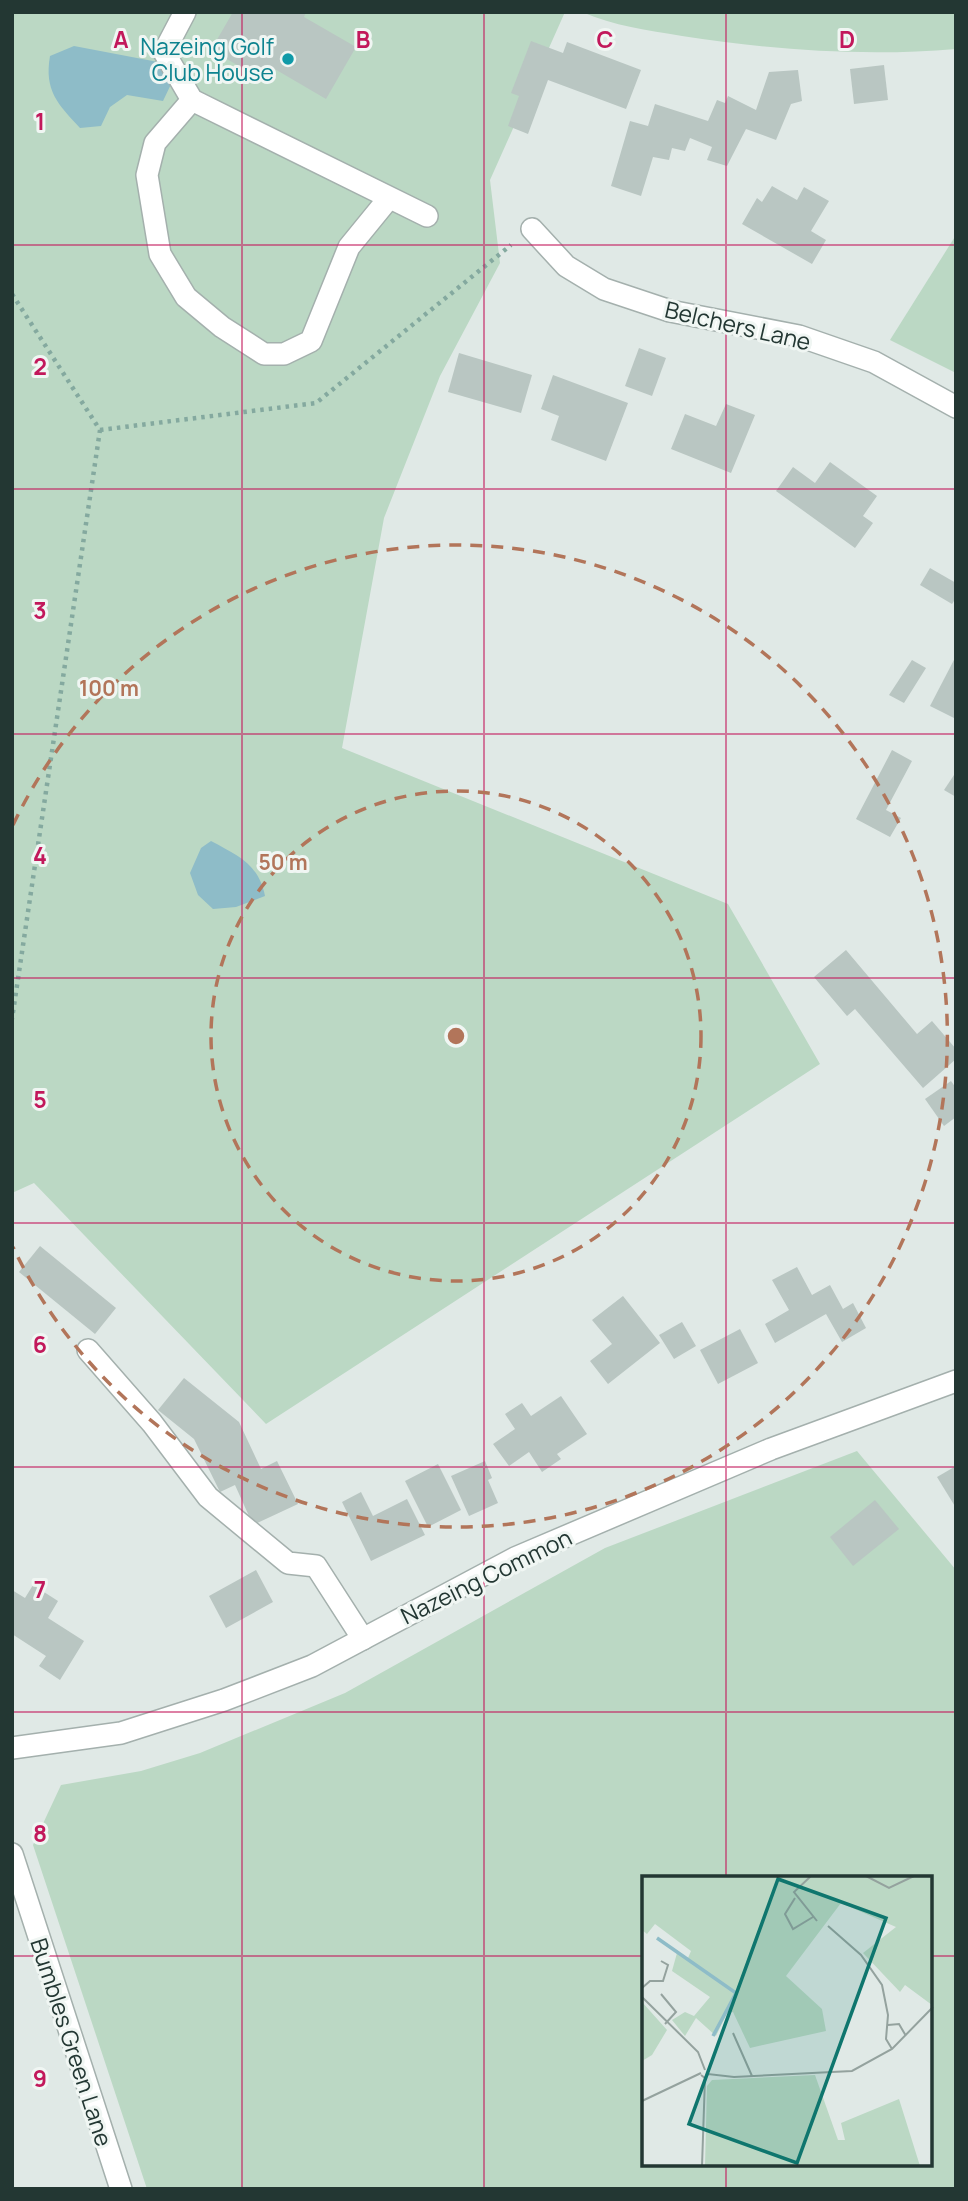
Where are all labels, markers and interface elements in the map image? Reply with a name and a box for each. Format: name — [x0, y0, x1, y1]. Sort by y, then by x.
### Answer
text: A — [113, 23, 129, 55]
text: B — [356, 23, 370, 55]
text: C — [597, 23, 614, 55]
text: D — [839, 23, 855, 55]
place label: Nazeing Golf Club House — [140, 30, 274, 88]
marker: Nazeing Golf Club House — [280, 51, 296, 67]
text: 1 — [35, 105, 45, 137]
street label: Belchers Lane — [662, 293, 814, 357]
text: 2 — [33, 350, 47, 382]
text: 3 — [33, 594, 47, 626]
text: 100 m — [79, 674, 139, 702]
text: 4 — [33, 839, 47, 871]
text: 50 m — [258, 848, 308, 876]
centre of rings — [444, 1024, 468, 1048]
text: 5 — [33, 1083, 47, 1115]
text: 6 — [33, 1328, 47, 1360]
street label: Nazeing Common — [395, 1521, 577, 1631]
text: 7 — [34, 1573, 46, 1605]
text: 8 — [33, 1817, 47, 1849]
inset map — [642, 1876, 933, 2166]
street label: Bumbles Green Lane — [23, 1934, 121, 2150]
text: 9 — [33, 2062, 47, 2094]

